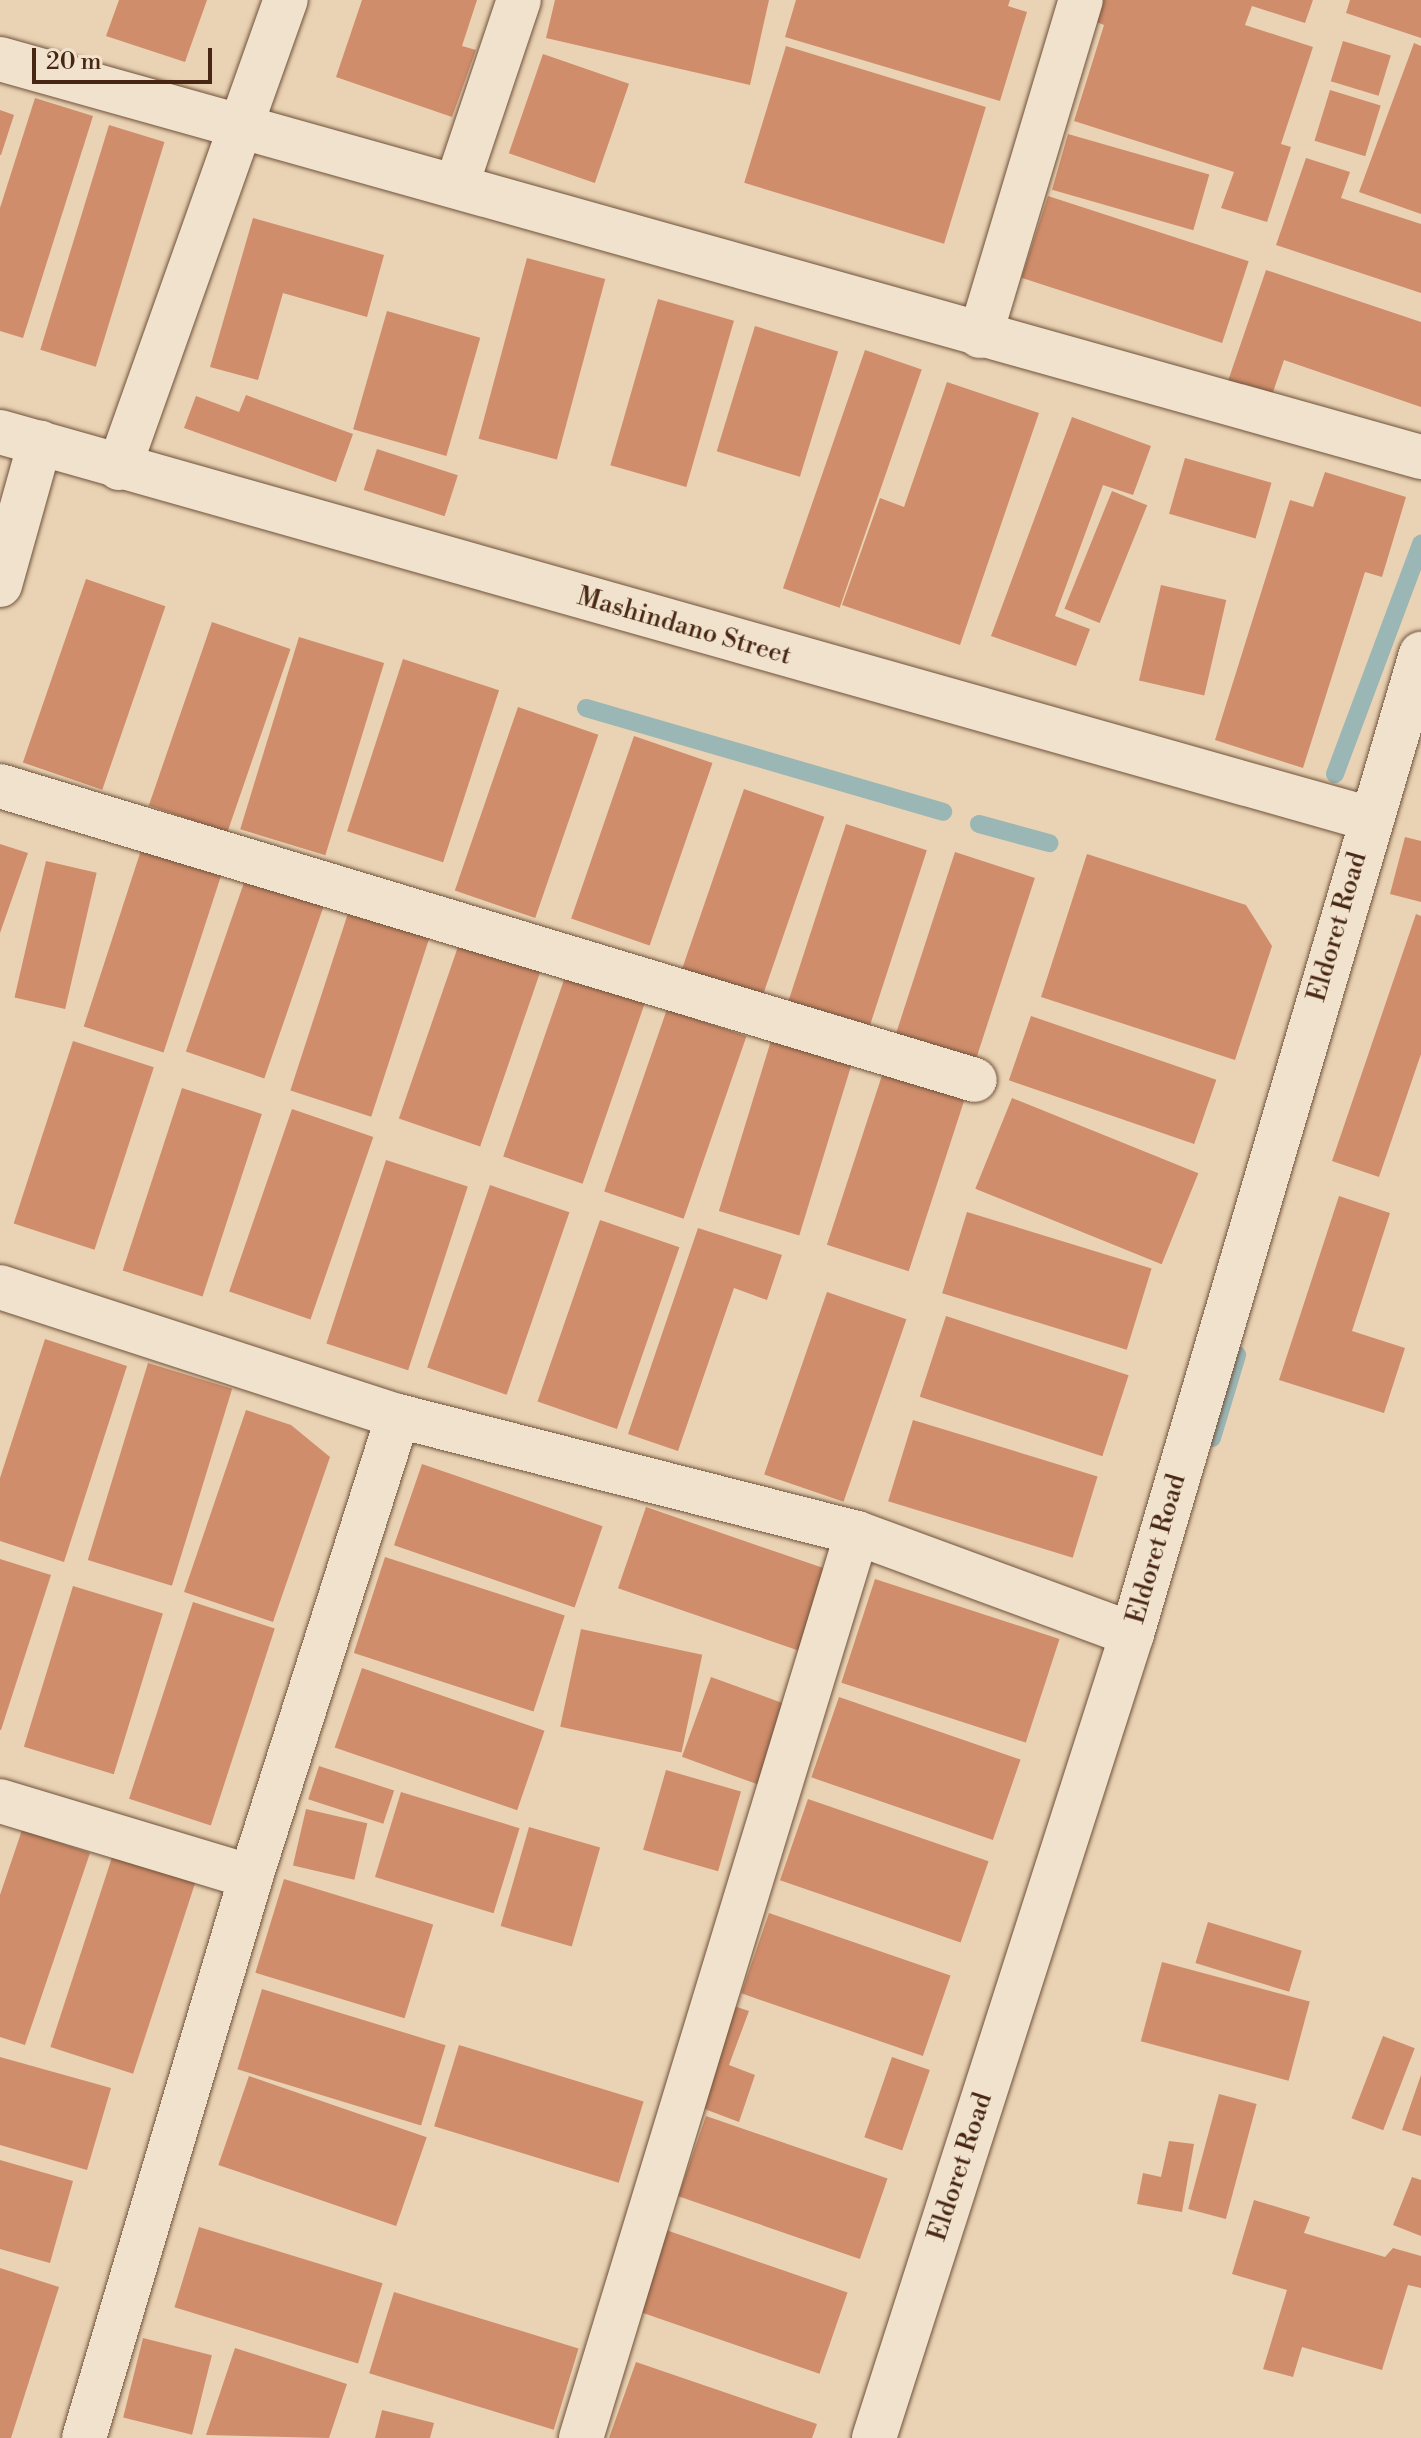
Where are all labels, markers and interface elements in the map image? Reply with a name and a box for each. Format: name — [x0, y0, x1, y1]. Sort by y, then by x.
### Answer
scale bar — [36, 32, 216, 82]
text: 20 m — [46, 47, 102, 77]
street label: Mashindano Street — [573, 582, 795, 672]
street label: Eldoret Road — [1302, 849, 1374, 1005]
street label: Eldoret Road — [1121, 1471, 1193, 1627]
street label: Eldoret Road — [922, 2089, 1000, 2245]

